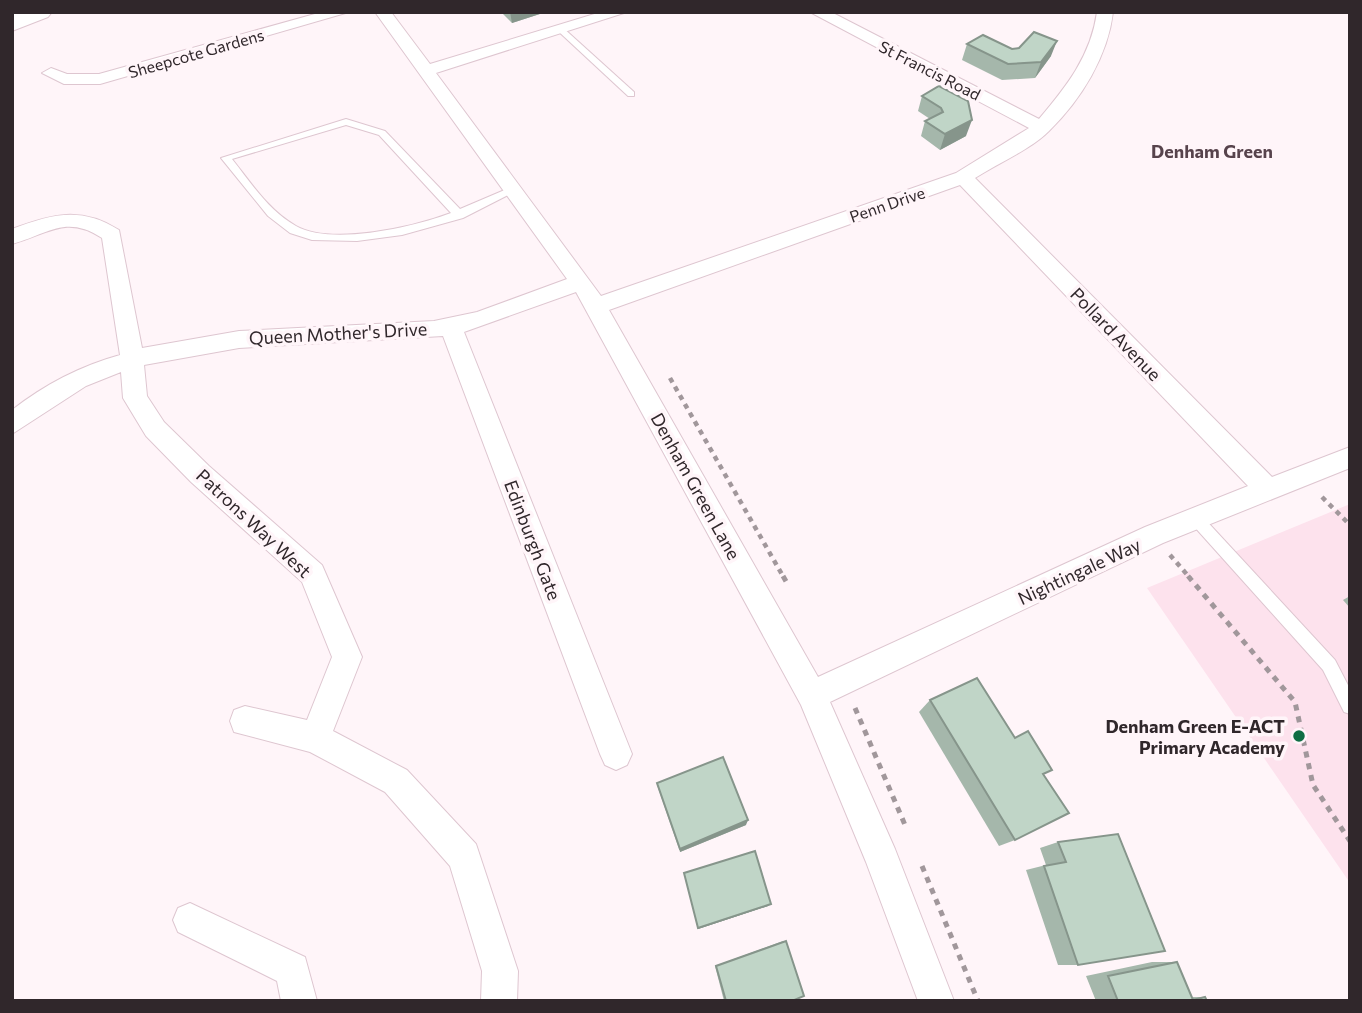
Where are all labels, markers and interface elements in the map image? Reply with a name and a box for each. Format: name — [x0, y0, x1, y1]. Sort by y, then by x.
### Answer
street label: Sheepcote Gardens — [126, 24, 266, 82]
street label: St Francis Road — [876, 36, 984, 104]
district label: Denham Green — [1151, 140, 1273, 162]
street label: Penn Drive — [847, 182, 927, 226]
street label: Pollard Avenue — [1066, 283, 1166, 385]
street label: Queen Mother's Drive — [248, 317, 428, 349]
street label: Denham Green Lane — [647, 409, 745, 563]
street label: Patrons Way West — [192, 464, 316, 582]
street label: Edinburgh Gate — [500, 477, 566, 603]
street label: Nightingale Way — [1014, 533, 1144, 609]
place label: Denham Green E-ACT Primary Academy — [1105, 715, 1285, 758]
marker: Denham Green E-ACT Primary Academy — [1291, 728, 1307, 744]

